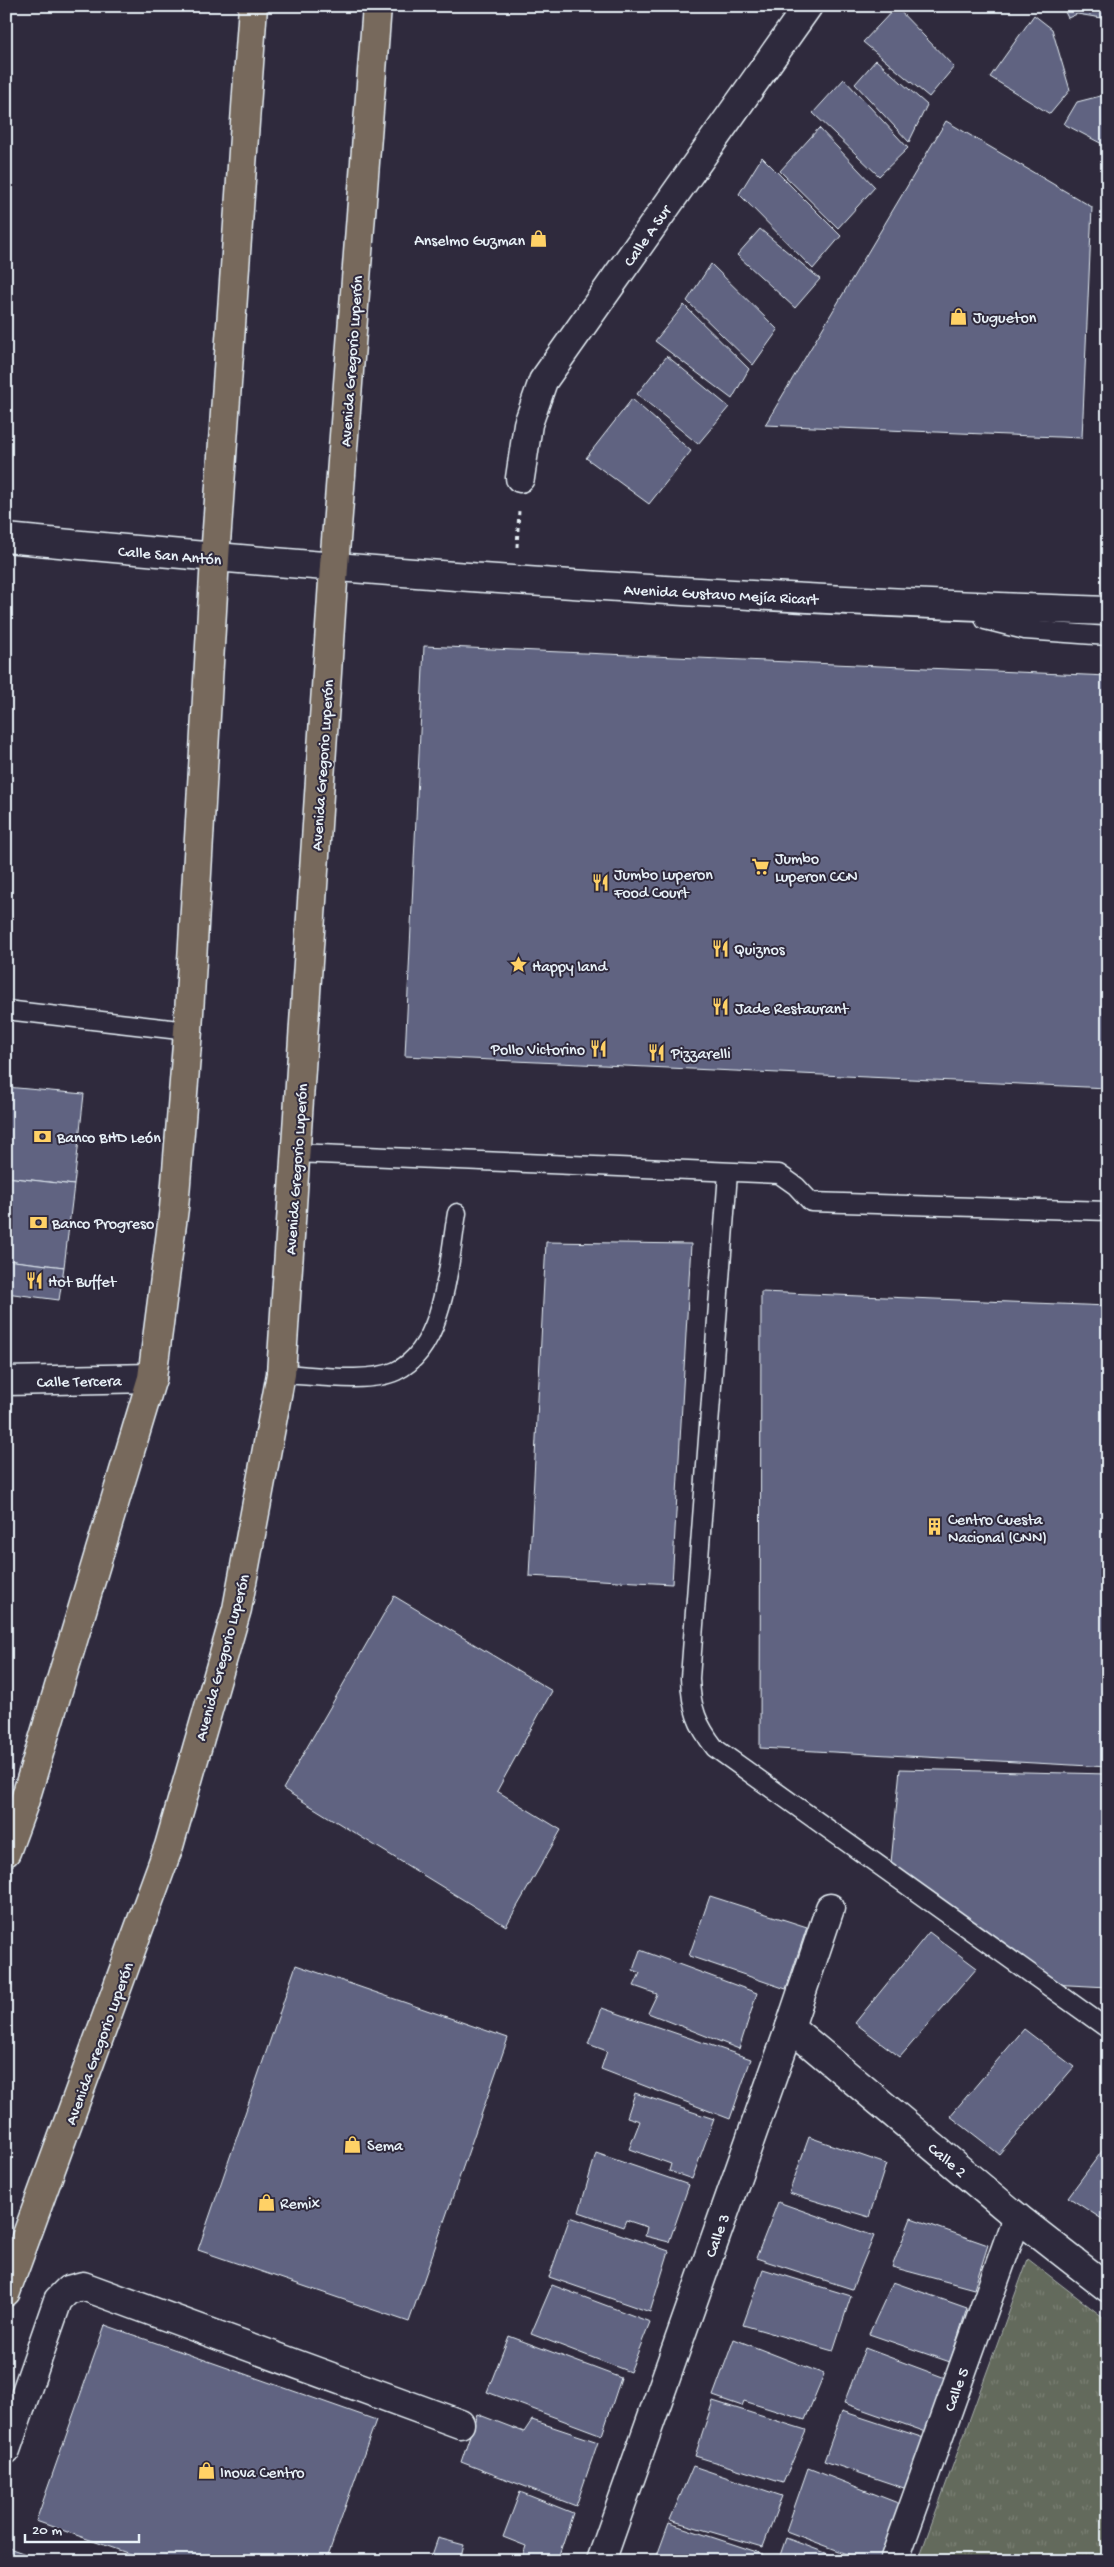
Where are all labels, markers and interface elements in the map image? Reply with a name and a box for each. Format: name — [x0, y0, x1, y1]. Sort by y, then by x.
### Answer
street label: Calle A Sur — [621, 202, 678, 271]
shop icon: Anselmo Guzman — [529, 229, 549, 249]
place label: Anselmo Guzman — [414, 233, 525, 252]
street label: Avenida Gregorio Luperón — [338, 275, 369, 447]
shop icon: Jugueton — [949, 306, 969, 326]
place label: Jugueton — [973, 310, 1037, 329]
street label: Calle San Antón — [117, 543, 223, 572]
street label: Avenida Gustavo Mejía Ricart — [623, 582, 820, 611]
street label: Avenida Gregorio Luperón — [309, 679, 340, 851]
place label: Jumbo Luperon CCN — [775, 851, 858, 888]
supermarket icon: Jumbo Luperon CCN — [751, 856, 771, 876]
place label: Jumbo Luperon Food Court — [613, 867, 713, 904]
restaurant icon: Jumbo Luperon Food Court — [590, 872, 610, 892]
restaurant icon: Quiznos — [710, 938, 730, 958]
place label: Quiznos — [734, 942, 786, 961]
place icon: Happy land — [508, 955, 528, 975]
place label: Happy land — [532, 959, 608, 978]
restaurant icon: Jade Restaurant — [711, 997, 731, 1017]
place label: Jade Restaurant — [735, 1001, 849, 1020]
restaurant icon: Pollo Victorino — [589, 1038, 609, 1058]
place label: Pollo Victorino — [490, 1042, 585, 1061]
restaurant icon: Pizzarelli — [647, 1042, 667, 1062]
place label: Pizzarelli — [670, 1046, 731, 1065]
street label: Avenida Gregorio Luperón — [283, 1083, 314, 1255]
bank icon: Banco BHD León — [33, 1126, 53, 1146]
place label: Banco BHD León — [56, 1130, 161, 1149]
bank icon: Banco Progreso — [28, 1212, 48, 1232]
place label: Banco Progreso — [51, 1216, 154, 1235]
restaurant icon: Hot Buffet — [24, 1270, 44, 1290]
place label: Hot Buffet — [48, 1274, 118, 1293]
street label: Calle Tercera — [36, 1373, 123, 1394]
place label: Centro Cuesta Nacional (CNN) — [948, 1512, 1047, 1549]
building icon: Centro Cuesta Nacional (CNN) — [924, 1517, 944, 1537]
street label: Avenida Gregorio Luperón — [193, 1572, 256, 1743]
street label: Avenida Gregorio Luperón — [63, 1960, 140, 2128]
shop icon: Sema — [343, 2134, 363, 2154]
place label: Sema — [367, 2138, 404, 2157]
street label: Calle 2 — [923, 2140, 969, 2183]
shop icon: Remix — [256, 2192, 276, 2212]
place label: Remix — [280, 2196, 320, 2215]
street label: Calle 3 — [703, 2212, 736, 2261]
street label: Calle 5 — [942, 2366, 975, 2415]
shop icon: Inova Centro — [196, 2461, 216, 2481]
place label: Inova Centro — [220, 2465, 305, 2484]
scale bar — [25, 2512, 139, 2544]
text: 20 m — [32, 2522, 62, 2540]

